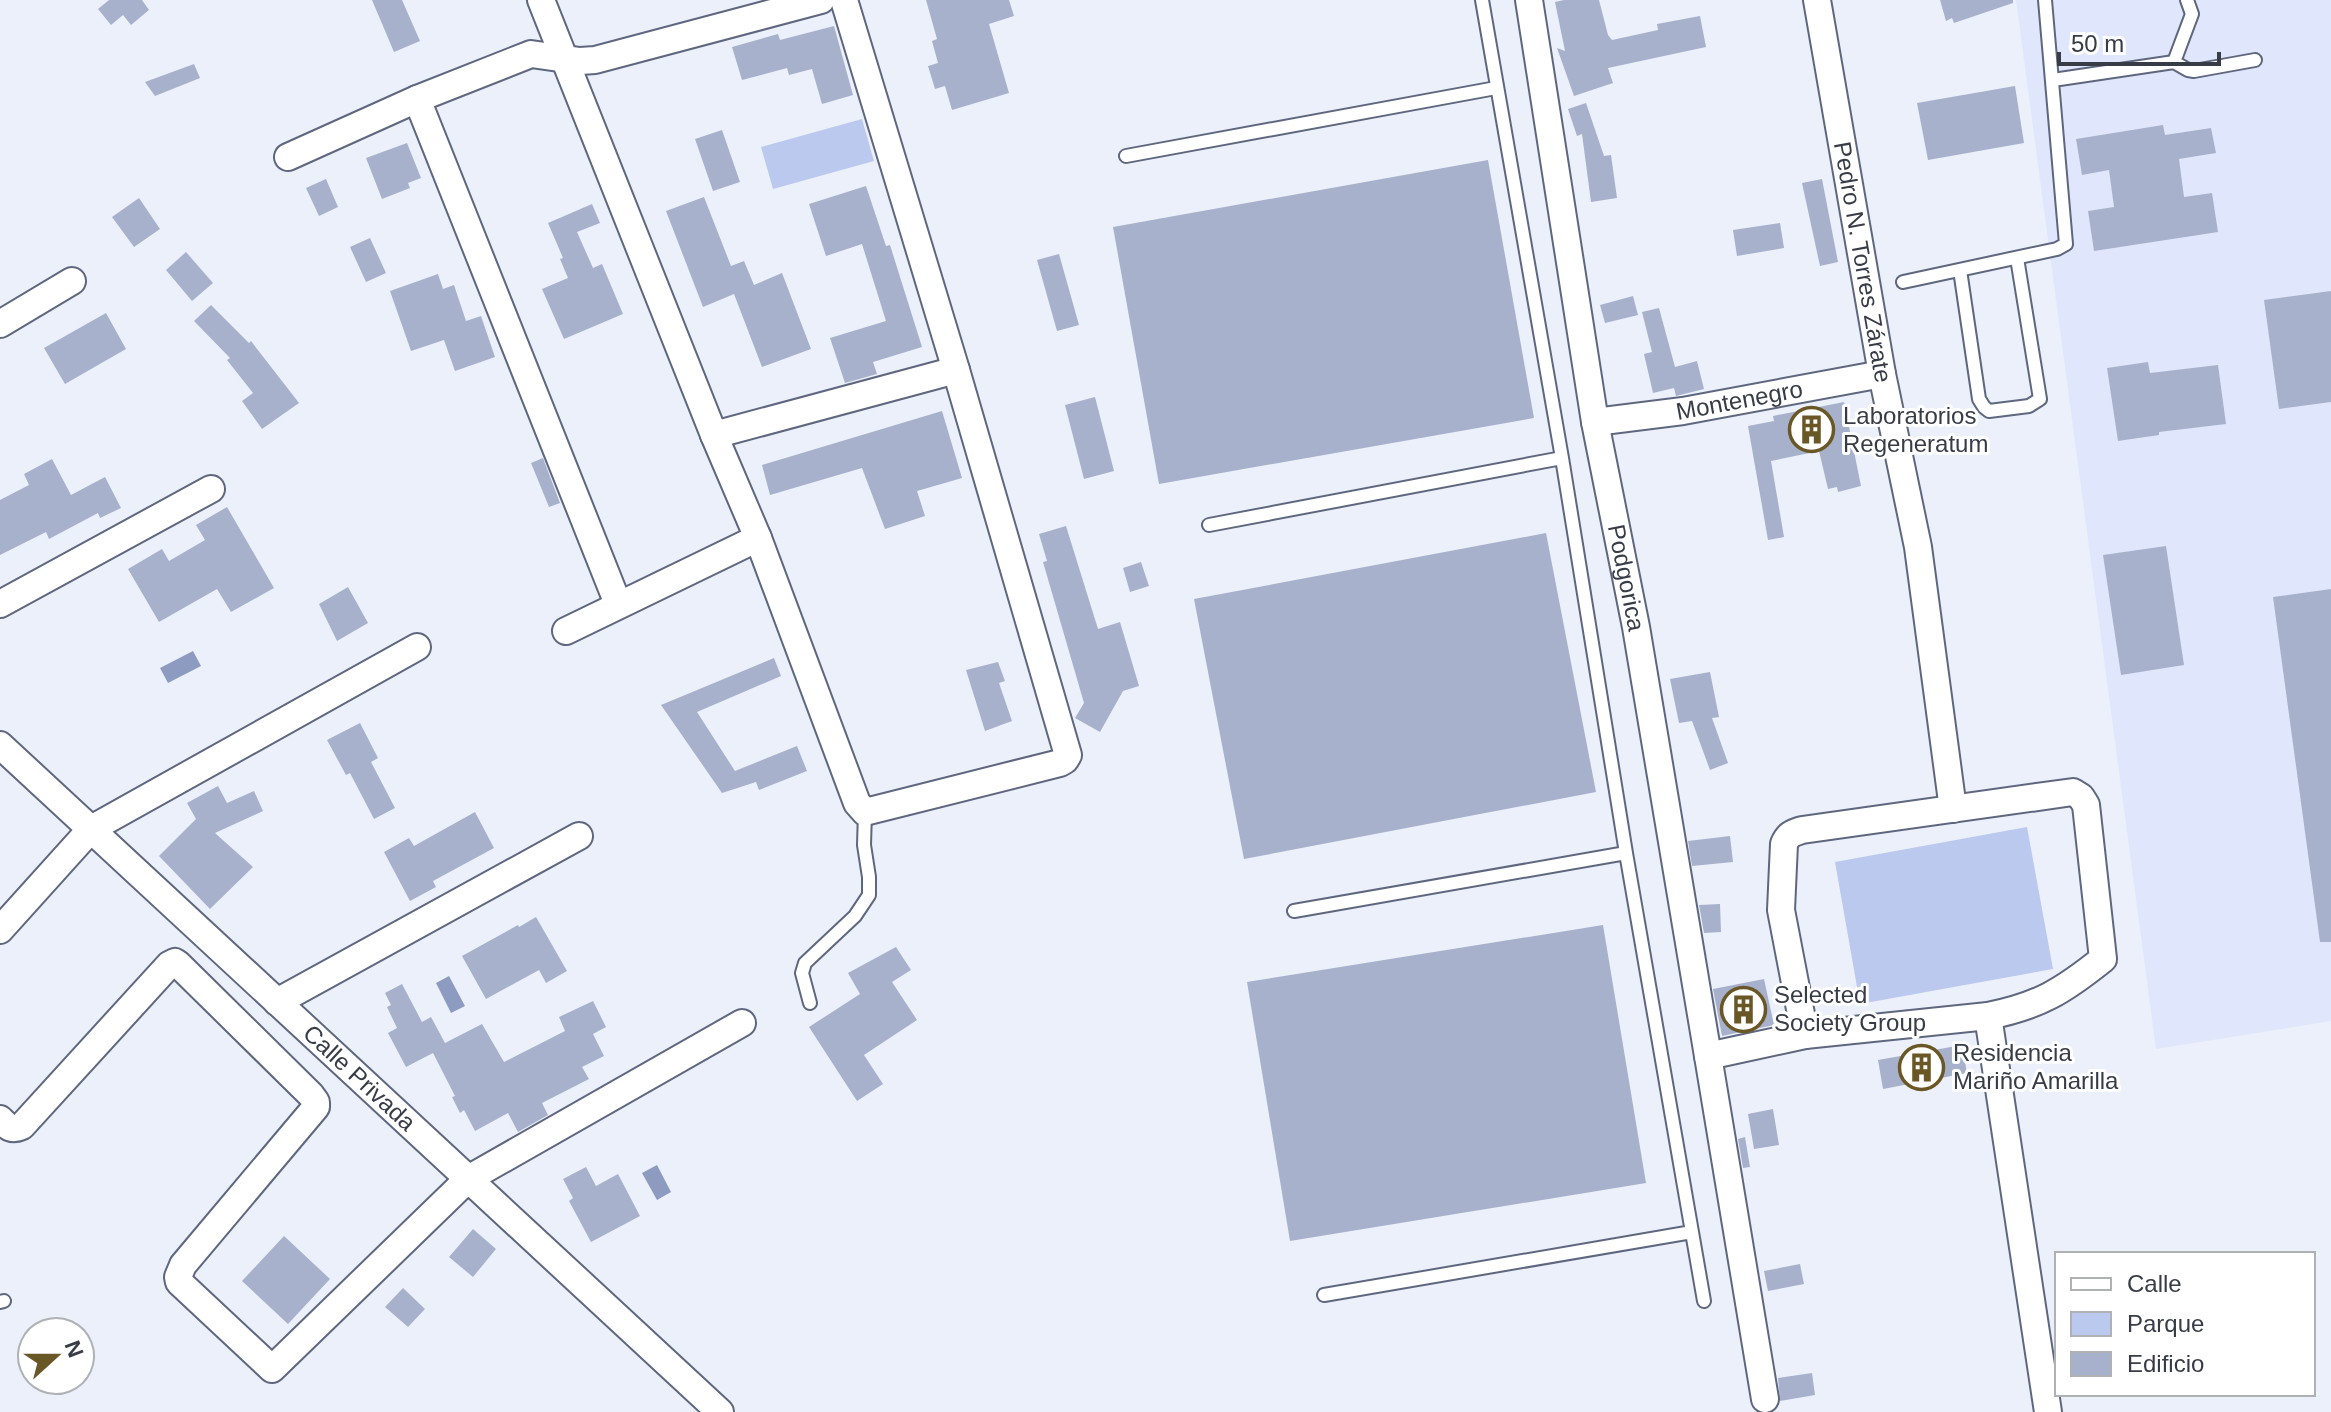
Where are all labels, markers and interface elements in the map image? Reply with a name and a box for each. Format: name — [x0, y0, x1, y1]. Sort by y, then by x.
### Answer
scale bar — [2059, 16, 2219, 66]
text: 50 m — [2071, 30, 2124, 57]
street label: Pedro N. Torres Zárate — [1829, 140, 1897, 385]
street label: Montenegro — [1674, 375, 1805, 425]
place label: Laboratorios Regeneratum — [1843, 402, 1988, 457]
building icon: Laboratorios Regeneratum — [1788, 406, 1836, 454]
street label: Podgorica — [1603, 522, 1651, 634]
place label: Selected Society Group — [1774, 981, 1926, 1036]
building icon: Selected Society Group — [1719, 985, 1767, 1033]
street label: Calle Privada — [298, 1019, 422, 1137]
place label: Residencia Mariño Amarilla — [1953, 1039, 2119, 1094]
building icon: Residencia Mariño Amarilla — [1898, 1043, 1946, 1091]
legend — [2055, 1252, 2315, 1396]
text: Calle — [2127, 1270, 2182, 1297]
text: Parque — [2127, 1310, 2204, 1337]
north arrow — [16, 1316, 96, 1396]
text: N — [60, 1337, 89, 1361]
text: Edificio — [2127, 1350, 2204, 1377]

